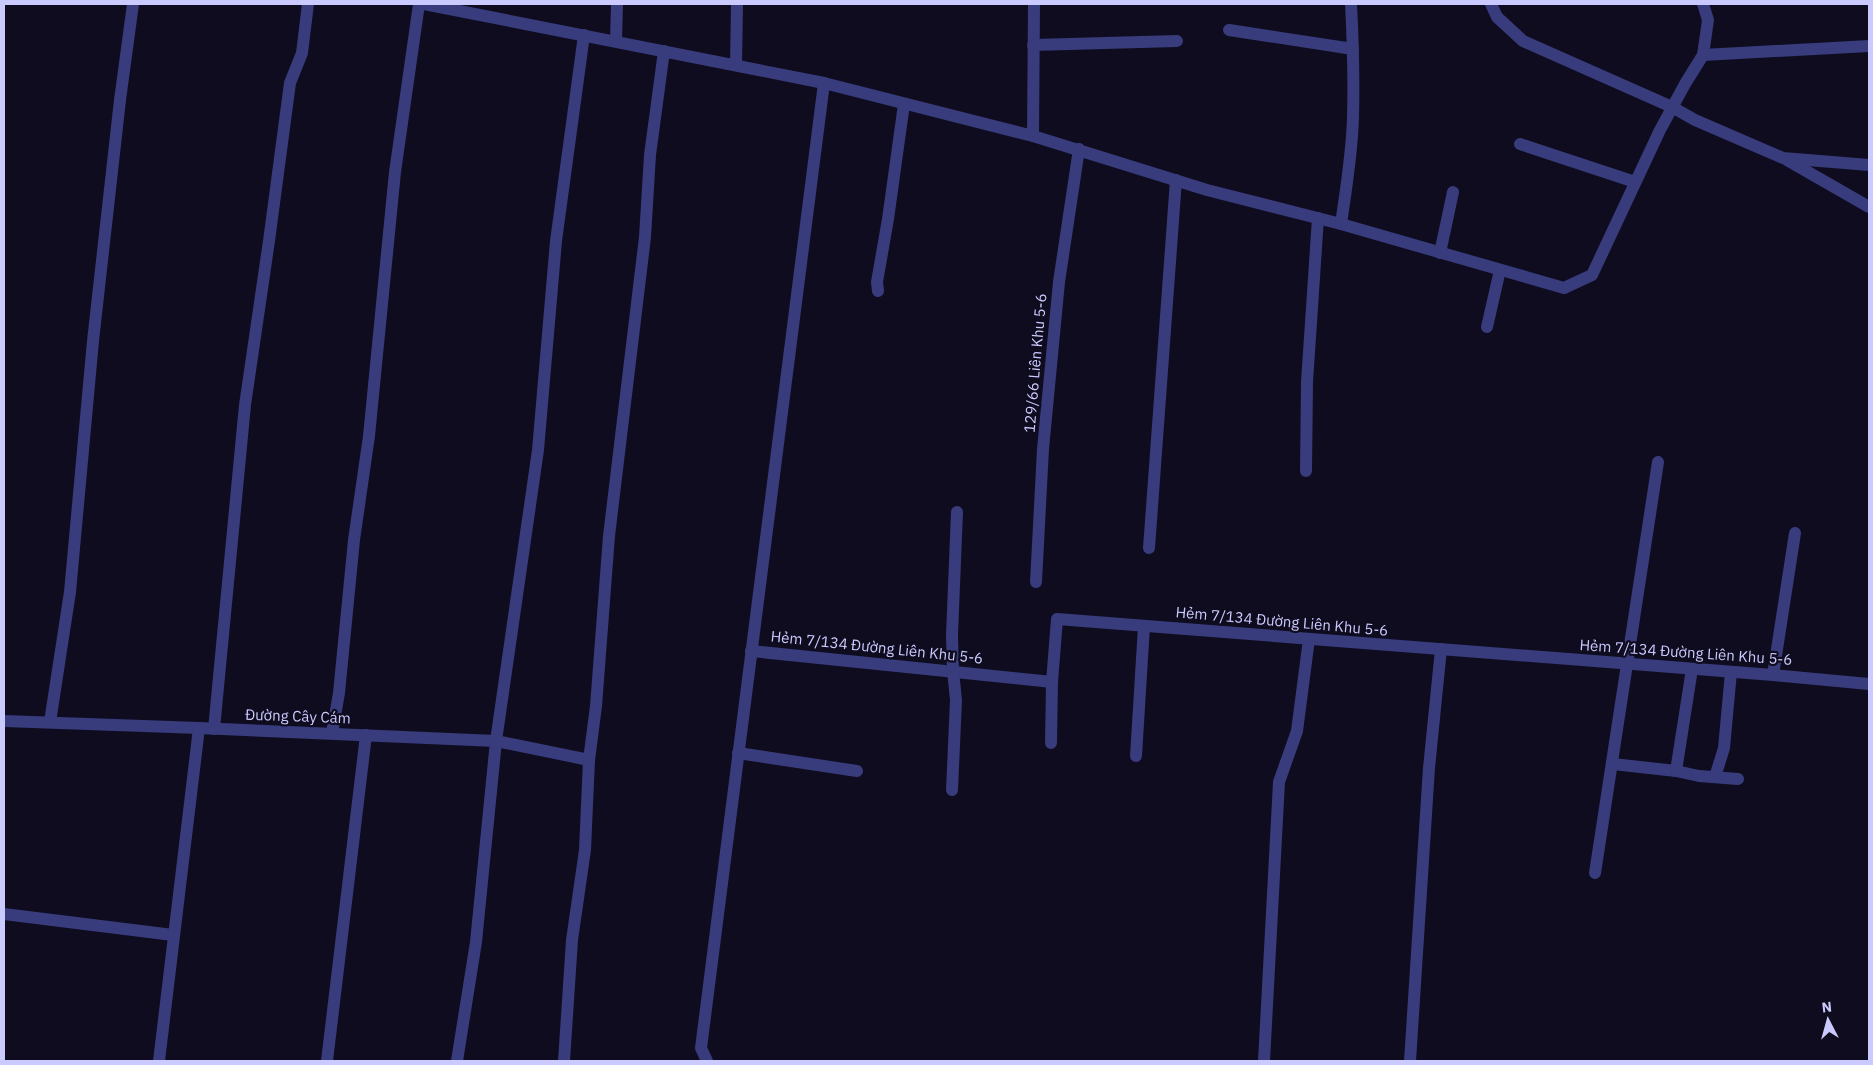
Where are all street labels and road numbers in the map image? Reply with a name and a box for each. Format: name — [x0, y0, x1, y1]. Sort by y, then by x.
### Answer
street label: 129/66 Liên Khu 5-6 — [1019, 292, 1051, 434]
street label: Hẻm 7/134 Đường Liên Khu 5-6 — [1175, 602, 1389, 640]
street label: Hẻm 7/134 Đường Liên Khu 5-6 — [770, 626, 984, 668]
street label: Hẻm 7/134 Đường Liên Khu 5-6 — [1579, 635, 1793, 669]
street label: Đường Cây Cám — [245, 705, 351, 727]

